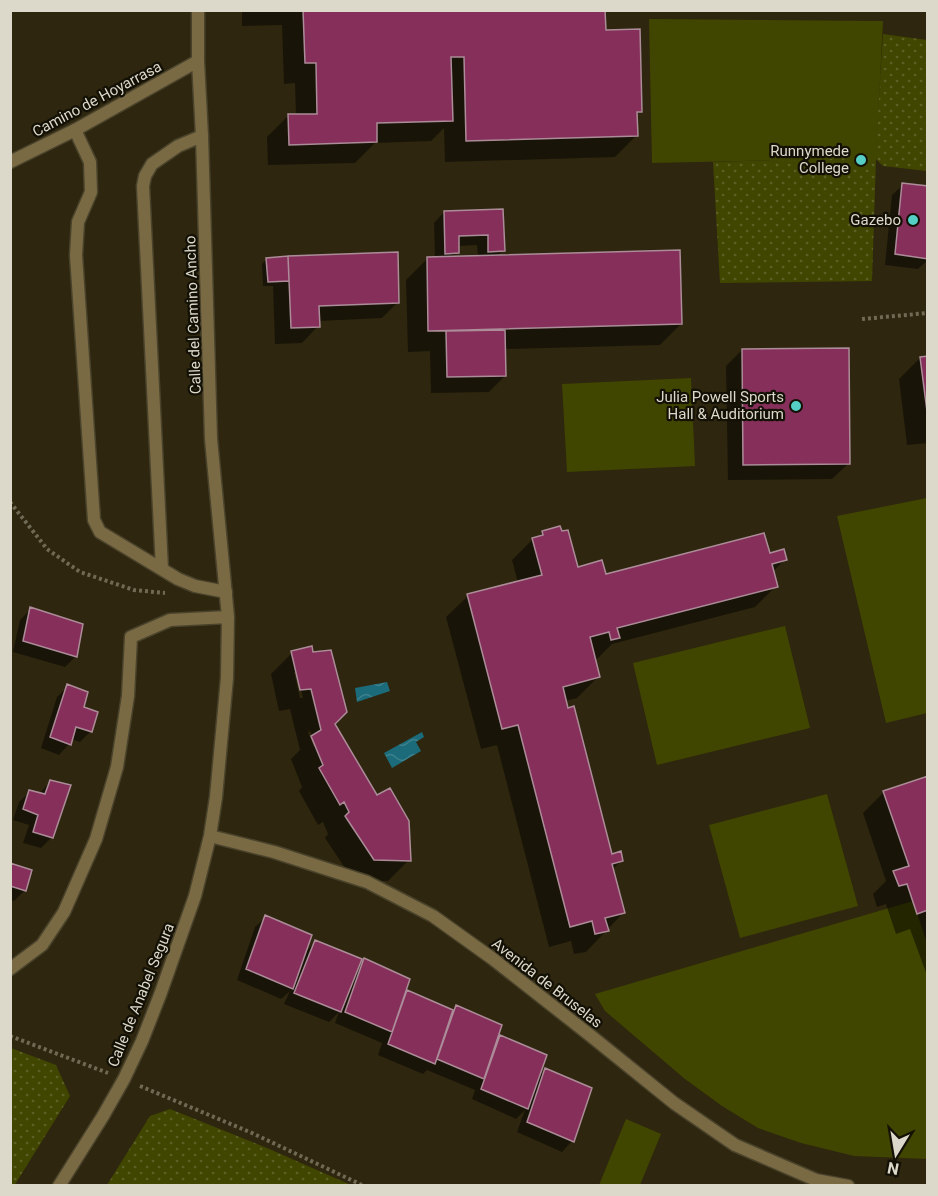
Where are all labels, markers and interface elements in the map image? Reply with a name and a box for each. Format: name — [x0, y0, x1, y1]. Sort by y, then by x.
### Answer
street label: Camino de Hoyarrasa — [29, 57, 165, 141]
place label: Runnymede College — [770, 142, 849, 177]
marker: Runnymede College — [854, 153, 868, 167]
place label: Gazebo — [850, 211, 901, 229]
marker: Gazebo — [906, 213, 920, 227]
street label: Calle del Camino Ancho — [181, 235, 205, 395]
place label: Julia Powell Sports Hall & Auditorium — [656, 388, 784, 423]
marker: Julia Powell Sports Hall & Auditorium — [789, 399, 803, 413]
street label: Calle de Anabel Segura — [104, 920, 178, 1070]
street label: Avenida de Bruselas — [488, 934, 606, 1032]
north arrow — [866, 1124, 926, 1184]
text: N — [886, 1158, 901, 1179]

